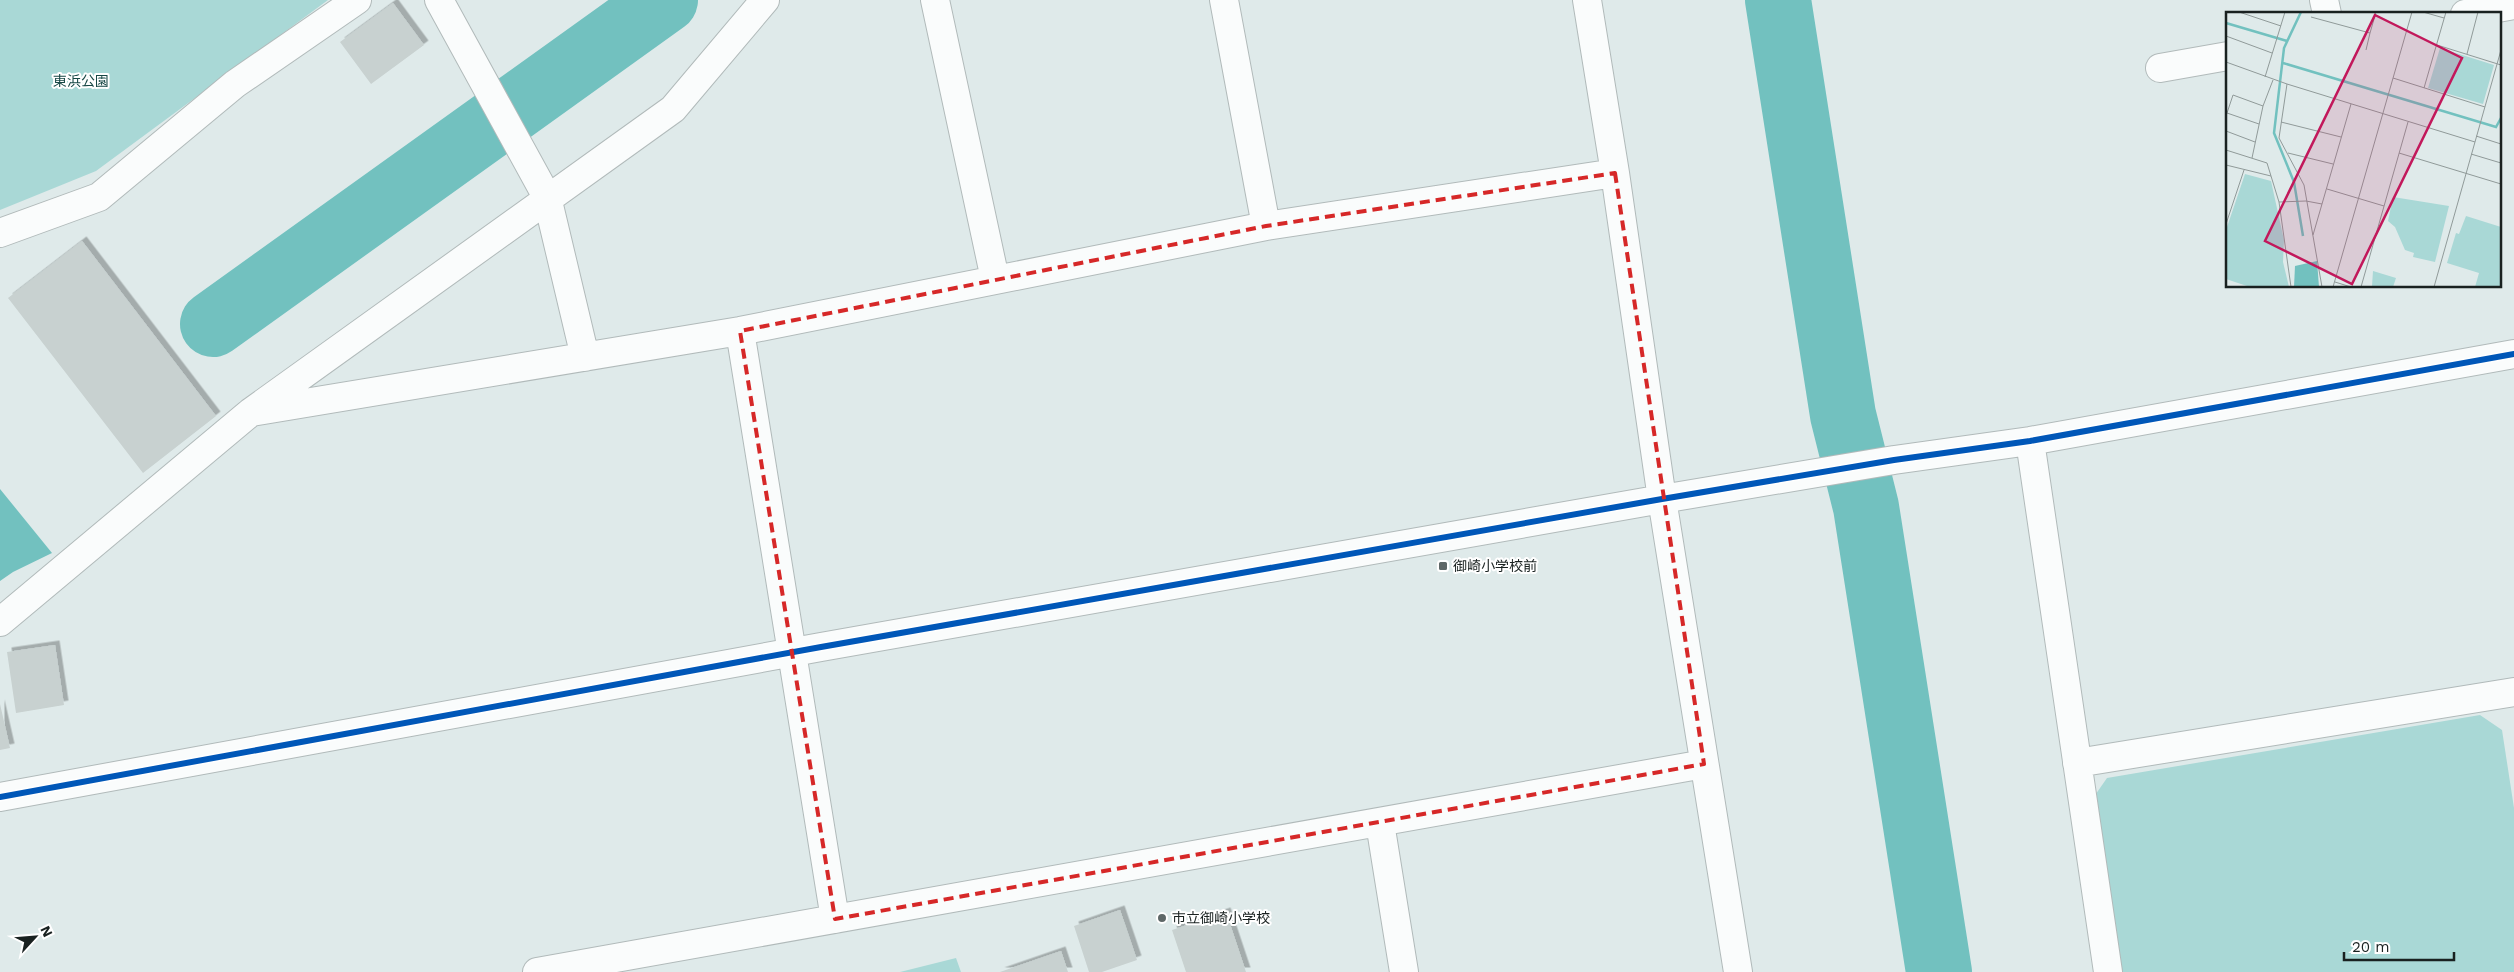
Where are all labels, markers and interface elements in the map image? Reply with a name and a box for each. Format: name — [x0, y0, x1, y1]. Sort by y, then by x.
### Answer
inset map — [2226, 12, 2502, 288]
park label: 東浜公園 — [53, 73, 109, 89]
place label: 御崎小学校前 — [1453, 558, 1537, 574]
marker: 御崎小学校前 — [1437, 560, 1449, 572]
place label: 市立御崎小学校 — [1172, 910, 1270, 926]
north arrow — [10, 912, 60, 962]
marker: 市立御崎小学校 — [1156, 912, 1168, 924]
text: N — [37, 923, 56, 939]
scale bar — [2344, 930, 2454, 962]
text: 20 m — [2352, 938, 2390, 956]

